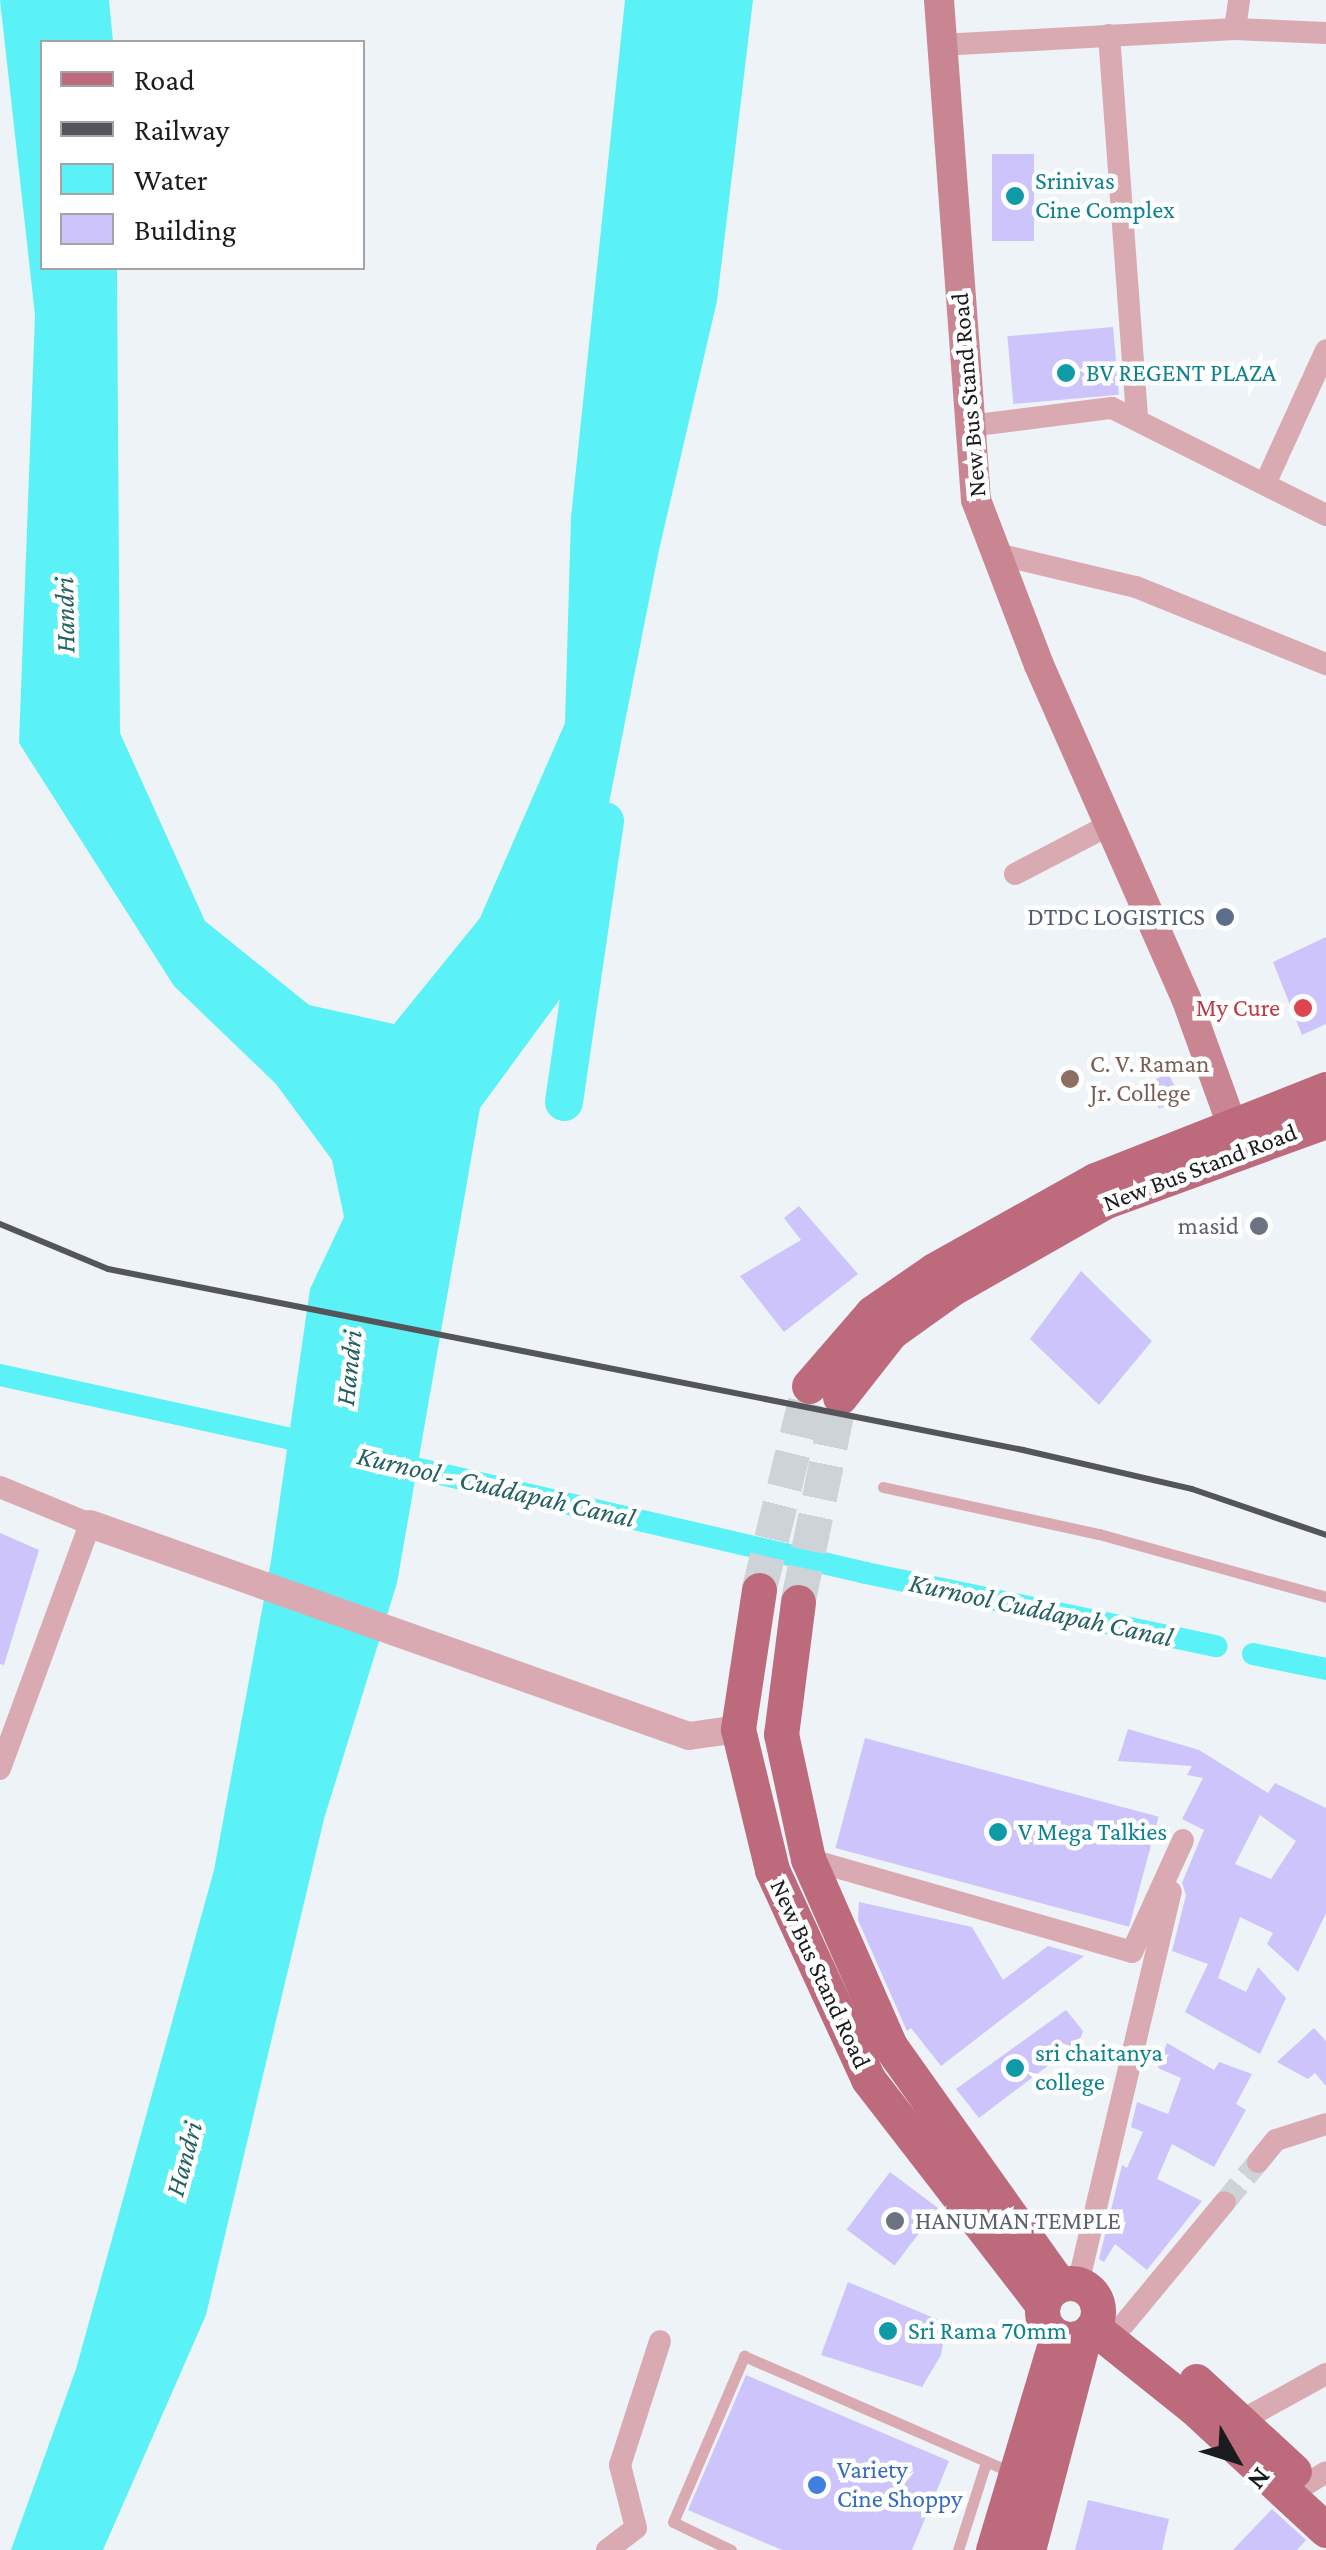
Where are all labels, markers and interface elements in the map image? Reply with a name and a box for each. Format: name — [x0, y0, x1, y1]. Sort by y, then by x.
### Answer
legend — [40, 40, 365, 270]
text: Road — [134, 63, 195, 96]
text: Railway — [134, 113, 229, 146]
text: Water — [134, 163, 208, 196]
place label: Srinivas Cine Complex — [1035, 167, 1175, 226]
marker: Srinivas Cine Complex — [1004, 185, 1026, 207]
text: Building — [134, 213, 236, 246]
street label: New Bus Stand Road — [945, 292, 993, 498]
place label: BV REGENT PLAZA — [1086, 358, 1276, 388]
marker: BV REGENT PLAZA — [1055, 362, 1077, 384]
water label: Handri — [48, 577, 82, 653]
place label: DTDC LOGISTICS — [1027, 902, 1205, 932]
marker: DTDC LOGISTICS — [1214, 906, 1236, 928]
place label: My Cure — [1196, 993, 1280, 1023]
marker: My Cure — [1290, 995, 1316, 1021]
place label: C. V. Raman Jr. College — [1090, 1050, 1209, 1109]
marker: C. V. Raman Jr. College — [1059, 1068, 1081, 1090]
street label: New Bus Stand Road — [1099, 1117, 1301, 1219]
place label: masid — [1178, 1211, 1239, 1241]
marker: masid — [1248, 1215, 1270, 1237]
water label: Handri — [328, 1328, 370, 1408]
water label: Kurnool - Cuddapah Canal — [354, 1439, 638, 1535]
water label: Kurnool Cuddapah Canal — [906, 1566, 1176, 1654]
place label: V Mega Talkies — [1018, 1817, 1167, 1847]
marker: V Mega Talkies — [987, 1821, 1009, 1843]
street label: New Bus Stand Road — [763, 1875, 877, 2073]
place label: sri chaitanya college — [1035, 2039, 1163, 2098]
marker: sri chaitanya college — [1004, 2057, 1026, 2079]
water label: Handri — [158, 2118, 210, 2200]
place label: HANUMAN TEMPLE — [915, 2206, 1121, 2236]
marker: HANUMAN TEMPLE — [884, 2210, 906, 2232]
place label: Sri Rama 70mm — [908, 2316, 1067, 2346]
marker: Sri Rama 70mm — [877, 2320, 899, 2342]
north arrow — [1186, 2410, 1286, 2510]
place label: Variety Cine Shoppy — [837, 2456, 963, 2515]
text: N — [1242, 2462, 1278, 2496]
marker: Variety Cine Shoppy — [806, 2474, 828, 2496]

